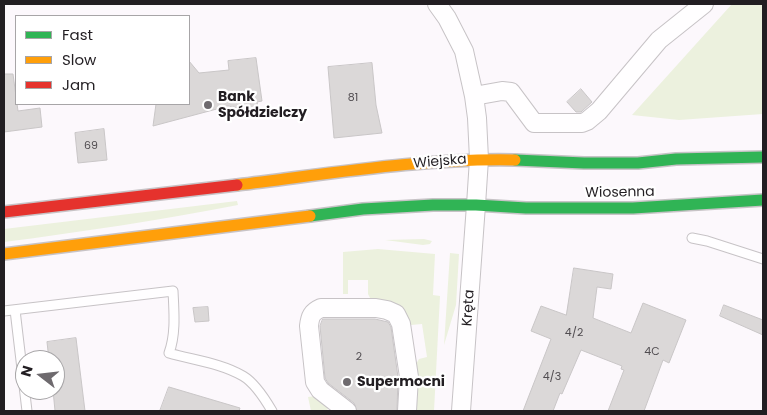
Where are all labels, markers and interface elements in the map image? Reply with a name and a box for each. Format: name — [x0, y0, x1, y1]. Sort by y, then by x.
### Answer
legend — [15, 15, 190, 105]
text: Fast — [62, 24, 93, 45]
text: Slow — [62, 49, 96, 70]
text: Jam — [62, 74, 96, 95]
place label: Bank Spółdzielczy — [218, 89, 307, 121]
house number: 81 — [348, 91, 358, 105]
marker: Bank Spółdzielczy — [202, 99, 214, 111]
house number: 69 — [84, 139, 98, 153]
street label: Wiejska — [413, 151, 467, 173]
street label: Wiosenna — [585, 184, 655, 202]
street label: Kręta — [459, 289, 479, 327]
house number: 4/2 — [565, 326, 583, 340]
house number: 4C — [644, 345, 660, 359]
north arrow — [15, 350, 65, 400]
house number: 2 — [356, 350, 362, 364]
text: N — [15, 363, 38, 379]
house number: 4/3 — [543, 370, 561, 384]
place label: Supermocni — [357, 374, 445, 390]
marker: Supermocni — [341, 376, 353, 388]

